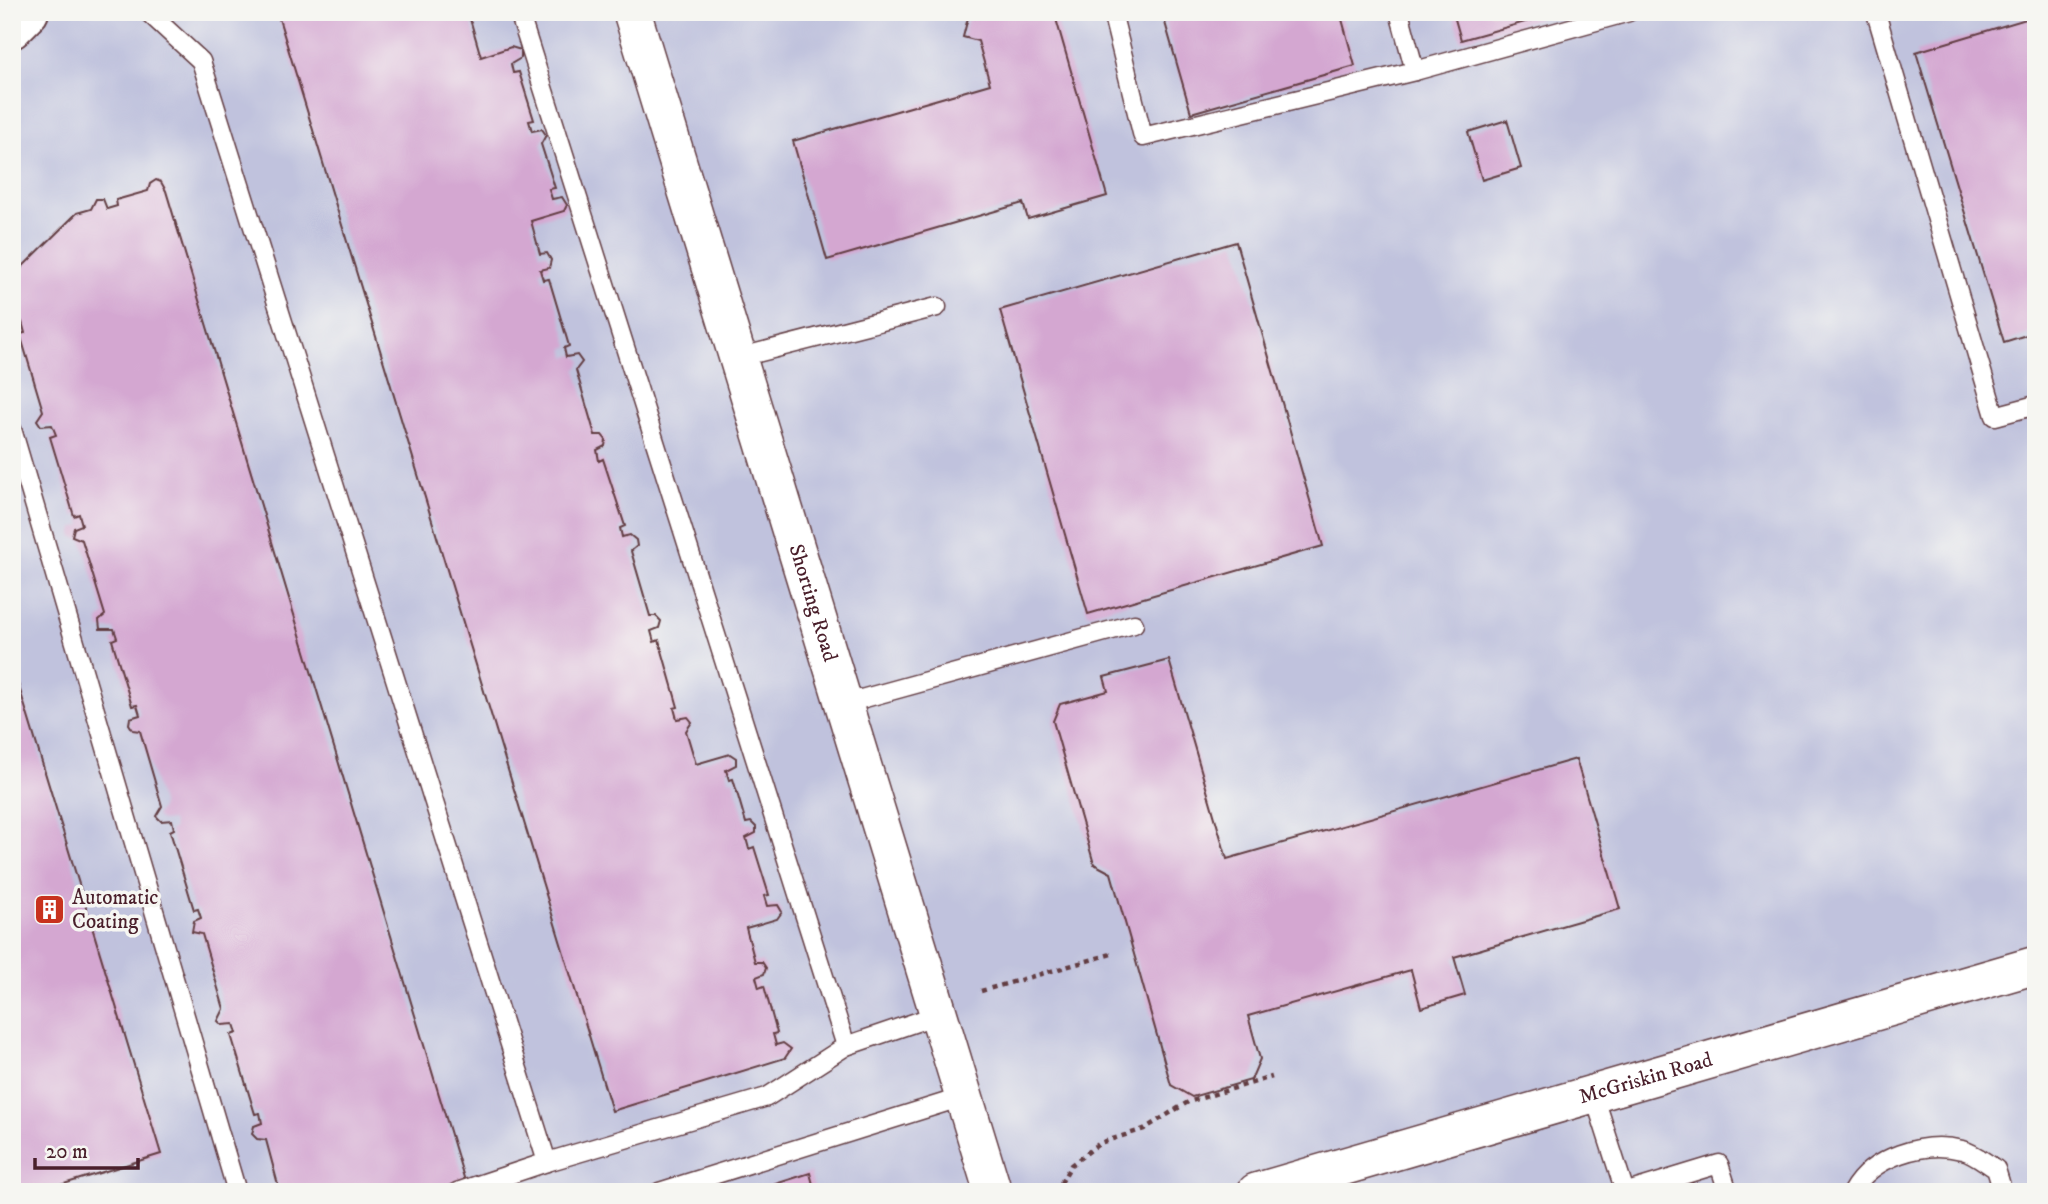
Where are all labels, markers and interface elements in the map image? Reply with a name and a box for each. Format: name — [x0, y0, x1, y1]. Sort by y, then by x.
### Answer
street label: Shorting Road — [783, 541, 843, 665]
place label: Automatic Coating — [72, 885, 158, 935]
building icon: Automatic Coating — [32, 893, 66, 927]
street label: McGriskin Road — [1576, 1047, 1716, 1110]
scale bar — [35, 1127, 138, 1171]
text: 20 m — [46, 1139, 88, 1165]

